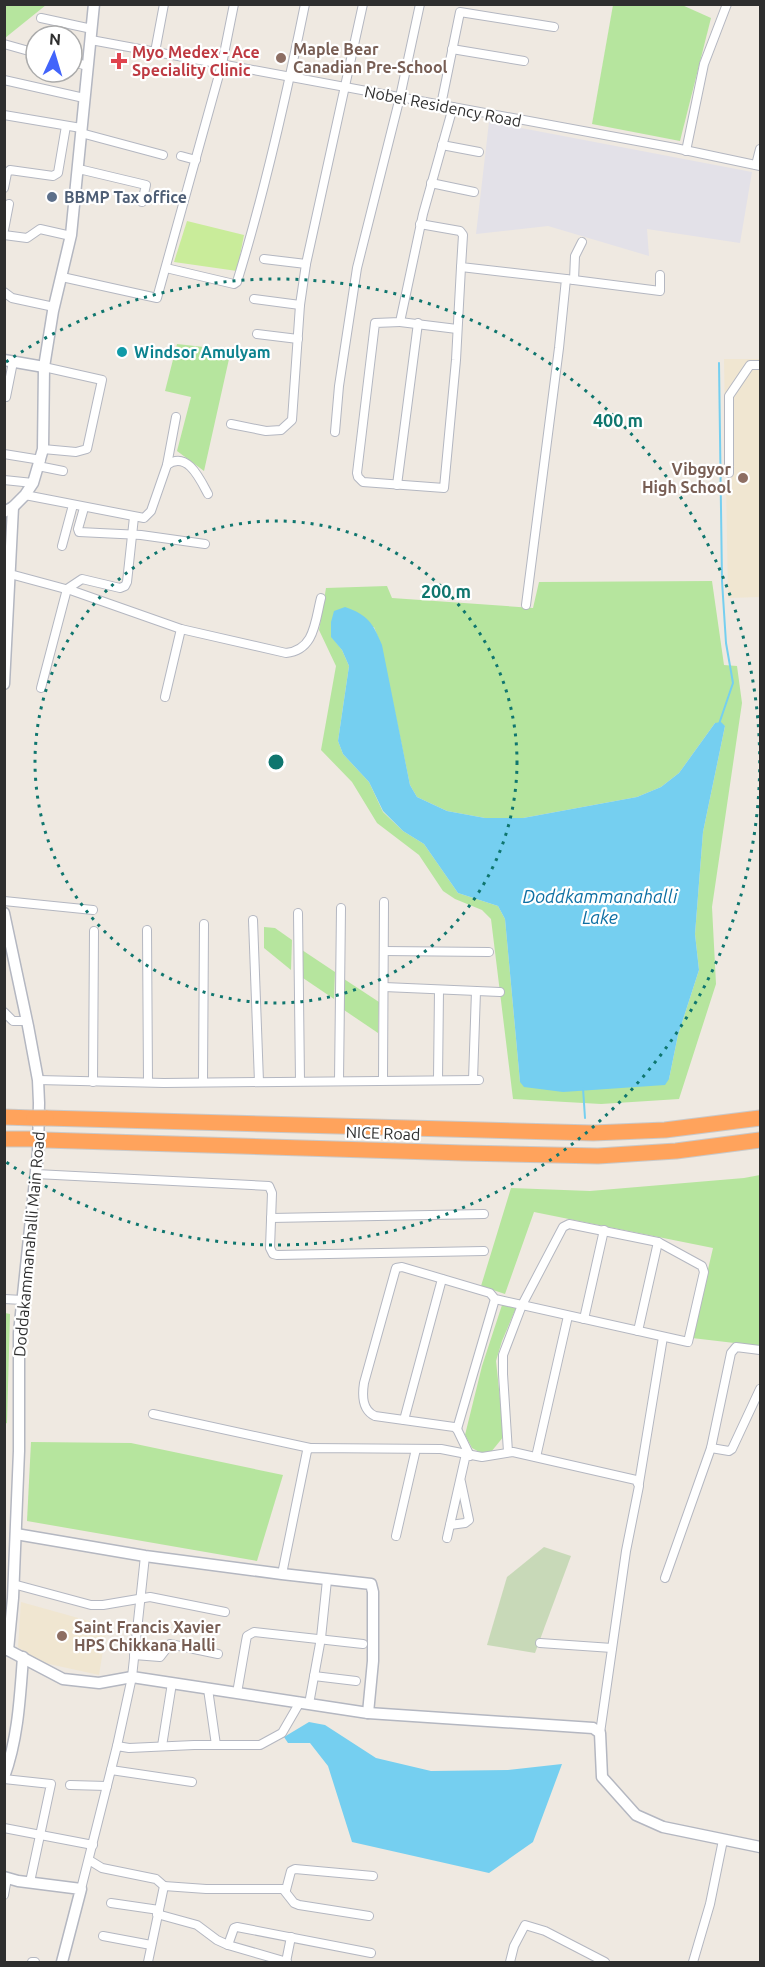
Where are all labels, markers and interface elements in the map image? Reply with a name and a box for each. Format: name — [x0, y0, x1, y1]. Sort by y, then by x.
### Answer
north arrow — [24, 24, 84, 84]
text: N — [48, 30, 62, 48]
place label: Maple Bear Canadian Pre-School — [293, 40, 448, 76]
place label: Myo Medex - Ace Speciality Clinic — [132, 43, 260, 79]
marker: Maple Bear Canadian Pre-School — [274, 51, 288, 65]
marker: Myo Medex - Ace Speciality Clinic — [110, 52, 128, 70]
street label: Nobel Residency Road — [363, 82, 523, 130]
place label: BBMP Tax office — [64, 188, 187, 206]
marker: BBMP Tax office — [45, 190, 59, 204]
place label: Windsor Amulyam — [134, 343, 271, 361]
marker: Windsor Amulyam — [115, 345, 129, 359]
text: 400 m — [593, 410, 643, 430]
place label: Vibgyor High School — [642, 460, 731, 496]
marker: Vibgyor High School — [736, 471, 750, 485]
text: 200 m — [421, 581, 471, 601]
centre of rings — [266, 752, 286, 772]
water label: Doddkammanahalli Lake — [523, 886, 678, 927]
street label: NICE Road — [345, 1123, 421, 1143]
street label: Doddakammanahalli Main Road — [10, 1131, 48, 1357]
place label: Saint Francis Xavier HPS Chikkana Halli — [74, 1618, 221, 1654]
marker: Saint Francis Xavier HPS Chikkana Halli — [55, 1629, 69, 1643]

